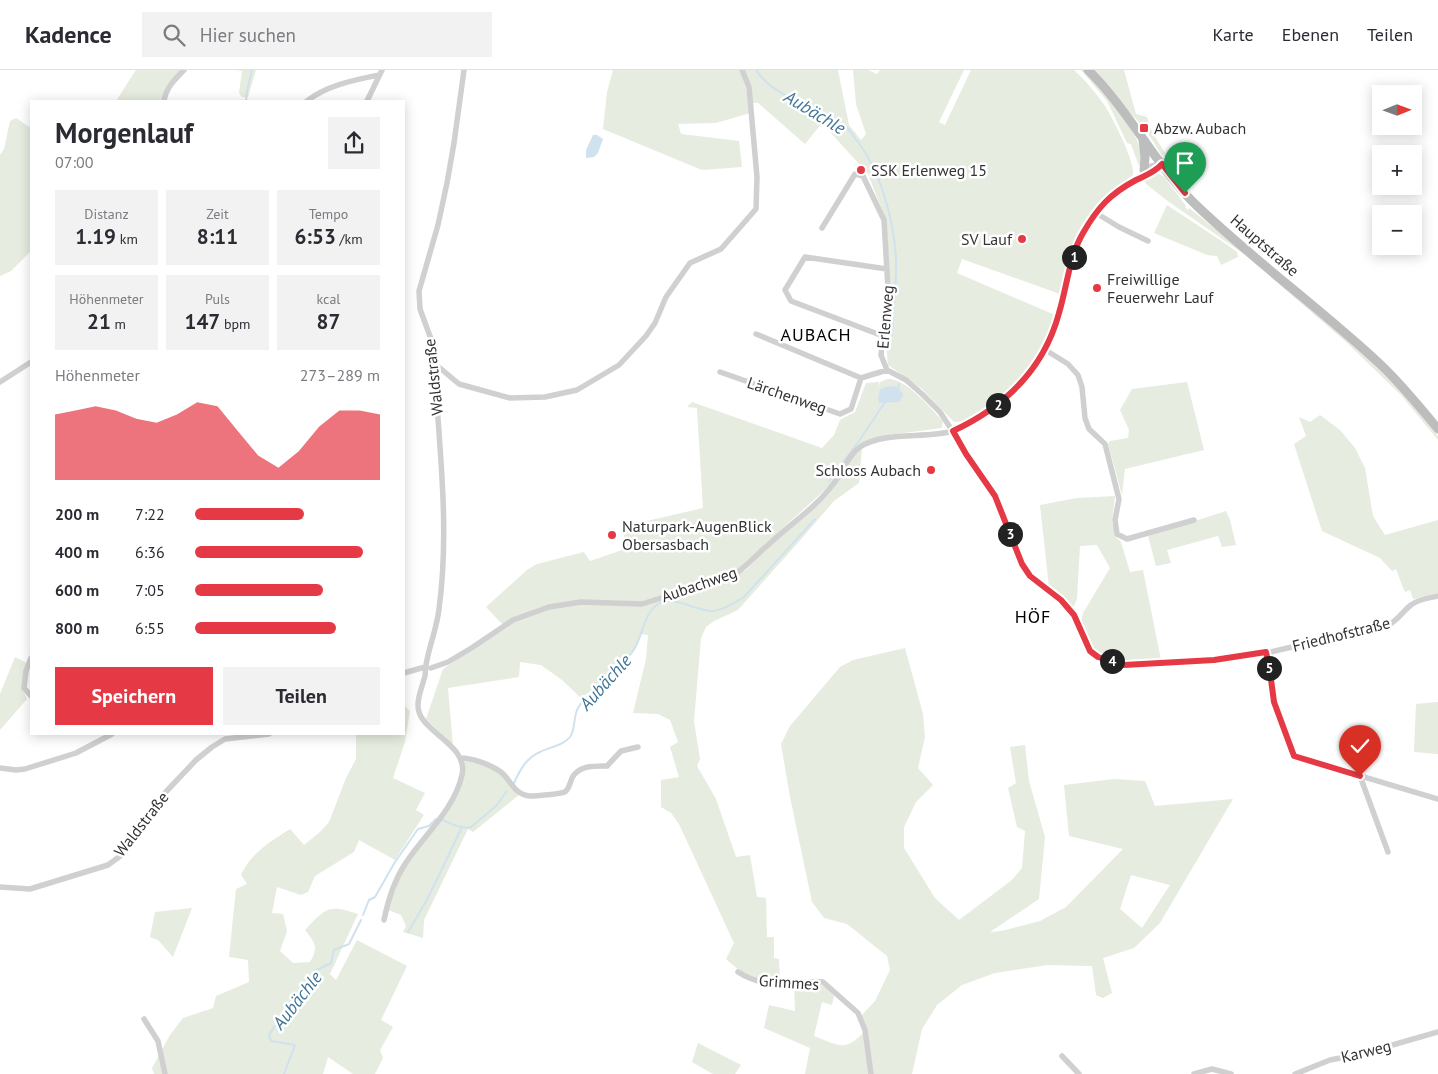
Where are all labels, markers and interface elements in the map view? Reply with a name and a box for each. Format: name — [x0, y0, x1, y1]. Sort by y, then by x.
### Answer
search box — [142, 12, 492, 57]
text: Kadence — [25, 19, 112, 50]
icon: search — [160, 21, 188, 49]
text: Hier suchen — [200, 23, 296, 47]
text: Karte — [1213, 23, 1254, 46]
text: Ebenen — [1282, 23, 1339, 46]
text: Teilen — [1367, 23, 1413, 46]
water label: Aubächle — [779, 84, 850, 140]
north arrow — [1372, 85, 1422, 135]
map controls — [1372, 85, 1422, 255]
text: Morgenlauf — [55, 114, 193, 151]
button: share — [328, 117, 380, 169]
place label: Abzw. Aubach — [1154, 118, 1246, 138]
marker: Abzw. Aubach — [1138, 122, 1150, 134]
pin — [1164, 142, 1206, 193]
button: + — [1372, 145, 1422, 195]
icon: arrive — [1171, 149, 1199, 177]
text: 07:00 — [55, 152, 93, 172]
place label: SSK Erlenweg 15 — [871, 160, 987, 180]
marker: SSK Erlenweg 15 — [855, 164, 867, 176]
text: Distanz — [84, 205, 129, 223]
text: Zeit — [206, 205, 229, 223]
text: Tempo — [309, 205, 348, 223]
button: − — [1372, 205, 1422, 255]
street label: Hauptstraße — [1227, 210, 1303, 280]
text: 1.19 — [75, 223, 116, 250]
text: 8:11 — [197, 223, 238, 250]
text: 6:53 — [294, 223, 336, 250]
place label: SV Lauf — [961, 229, 1013, 249]
text: km — [116, 230, 138, 248]
text: /km — [336, 230, 363, 248]
marker: SV Lauf — [1016, 233, 1028, 245]
pin: 1 — [1062, 244, 1086, 270]
text: 1 — [1071, 248, 1078, 266]
place label: Freiwillige Feuerwehr Lauf — [1107, 269, 1214, 307]
marker: Freiwillige Feuerwehr Lauf — [1091, 282, 1103, 294]
street label: Erlenweg — [872, 284, 898, 350]
text: Höhenmeter — [69, 290, 144, 308]
text: Puls — [205, 290, 230, 308]
text: kcal — [317, 290, 340, 308]
text: 21 — [87, 308, 111, 335]
text: 147 — [185, 308, 220, 335]
text: 87 — [317, 308, 340, 335]
text: m — [111, 315, 126, 333]
text: bpm — [220, 315, 250, 333]
district label: AUBACH — [780, 323, 852, 346]
street label: Waldstraße — [419, 338, 447, 416]
text: Höhenmeter — [55, 365, 140, 385]
text: 273–289 m — [300, 365, 380, 385]
street label: Lärchenweg — [745, 372, 829, 418]
pin: 2 — [986, 392, 1010, 418]
text: 2 — [995, 396, 1002, 414]
place label: Schloss Aubach — [816, 460, 921, 480]
marker: Schloss Aubach — [925, 464, 937, 476]
text: 200 m — [55, 504, 99, 524]
text: 7:22 — [135, 504, 165, 524]
place label: Naturpark-AugenBlick Obersasbach — [622, 516, 772, 554]
pin: 3 — [998, 522, 1022, 546]
text: 3 — [1007, 525, 1014, 543]
marker: Naturpark-AugenBlick Obersasbach — [606, 529, 618, 541]
text: 400 m — [55, 542, 99, 562]
text: 6:36 — [135, 542, 165, 562]
street label: Aubachweg — [659, 562, 739, 606]
text: 600 m — [55, 580, 99, 600]
text: 7:05 — [135, 580, 165, 600]
district label: HÖF — [1015, 605, 1051, 628]
street label: Friedhofstraße — [1290, 612, 1392, 656]
text: 800 m — [55, 618, 99, 638]
text: 6:55 — [135, 618, 165, 638]
pin: 4 — [1100, 648, 1124, 674]
water label: Aubächle — [573, 649, 637, 716]
text: 4 — [1109, 652, 1116, 670]
pin: 5 — [1256, 656, 1282, 680]
text: 5 — [1266, 659, 1273, 677]
button: Speichern — [55, 667, 213, 725]
button: Teilen — [223, 667, 380, 725]
pin — [1339, 725, 1381, 776]
icon: check — [1346, 732, 1374, 760]
street label: Waldstraße — [109, 788, 173, 860]
water label: Aubächle — [267, 966, 327, 1035]
street label: Grimmes — [758, 970, 820, 994]
street label: Karweg — [1339, 1035, 1393, 1067]

